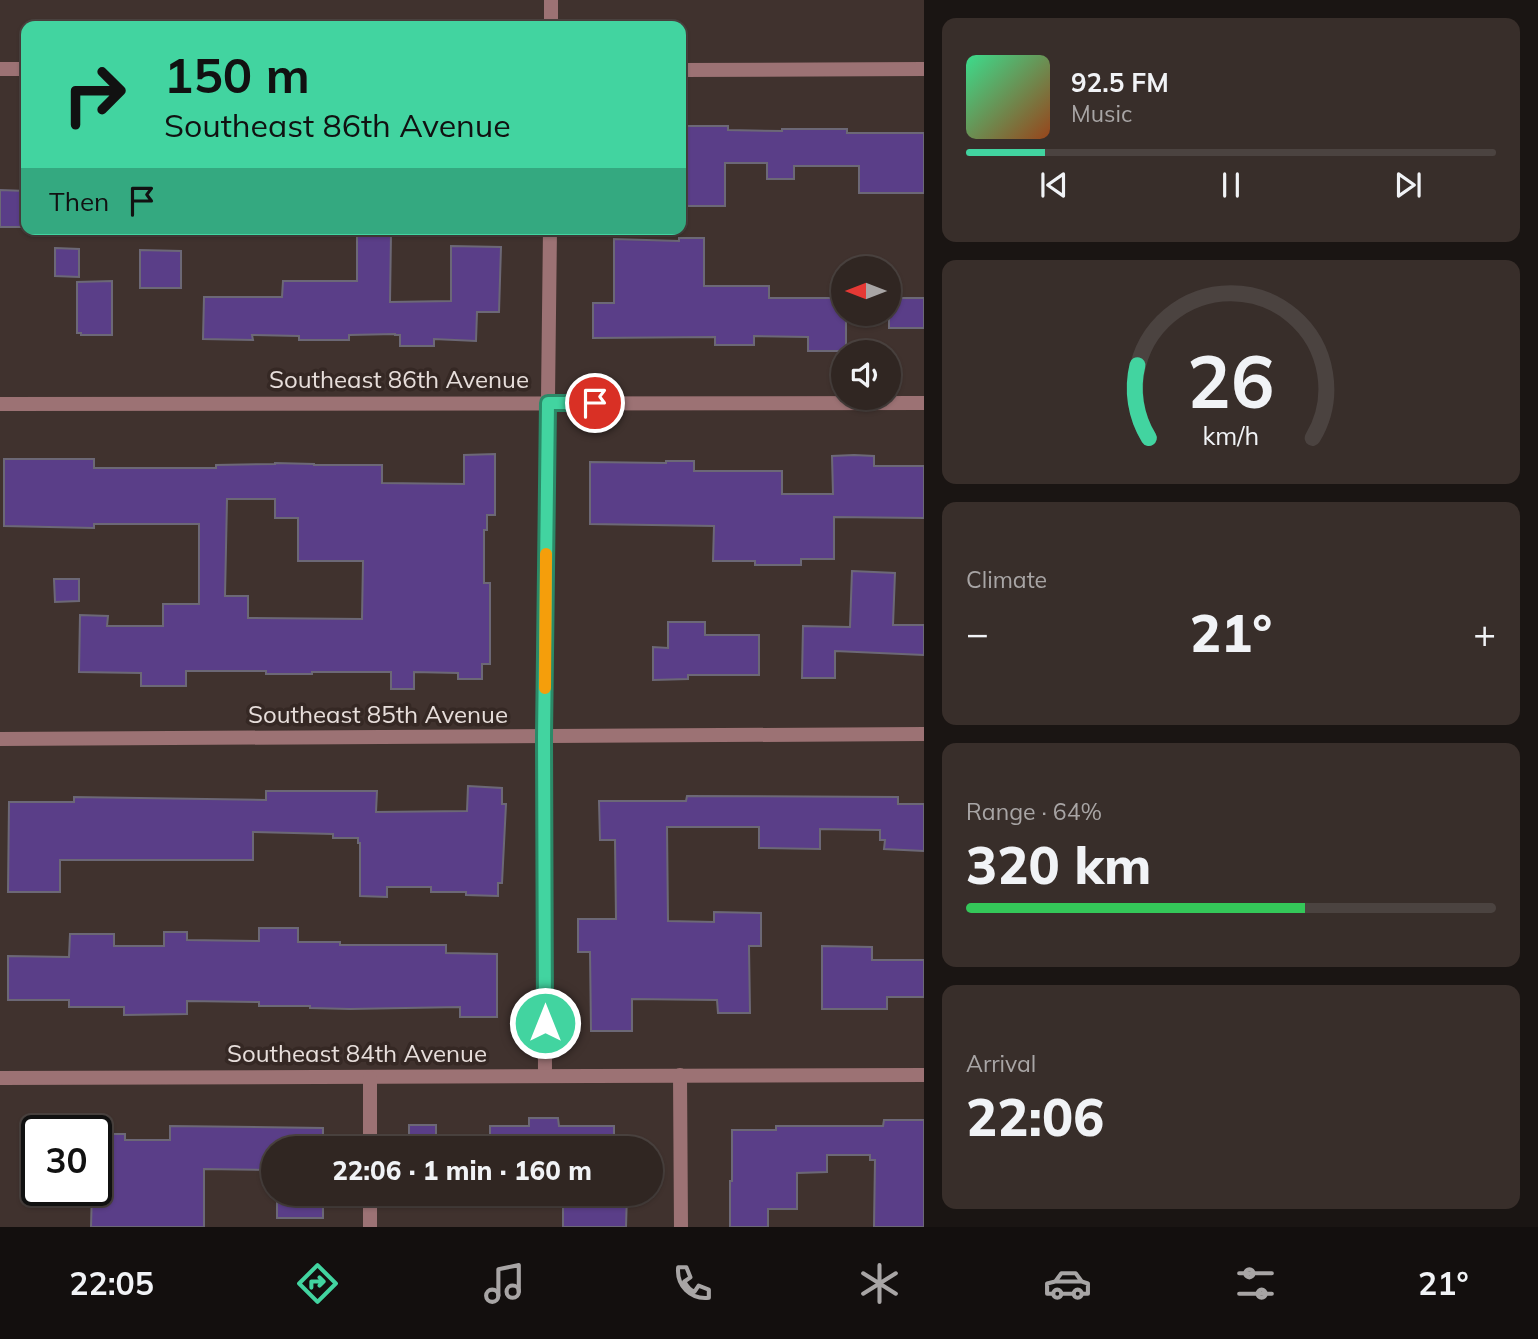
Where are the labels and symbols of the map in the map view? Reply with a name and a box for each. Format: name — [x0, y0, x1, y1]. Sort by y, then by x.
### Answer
north arrow — [831, 256, 901, 326]
street label: Southeast 86th Avenue — [269, 364, 529, 394]
pin — [565, 373, 625, 433]
street label: Southeast 85th Avenue — [248, 699, 508, 729]
position arrow — [508, 986, 582, 1060]
street label: Southeast 84th Avenue — [227, 1038, 487, 1068]
speed limit sign: 30 — [21, 1115, 112, 1206]

